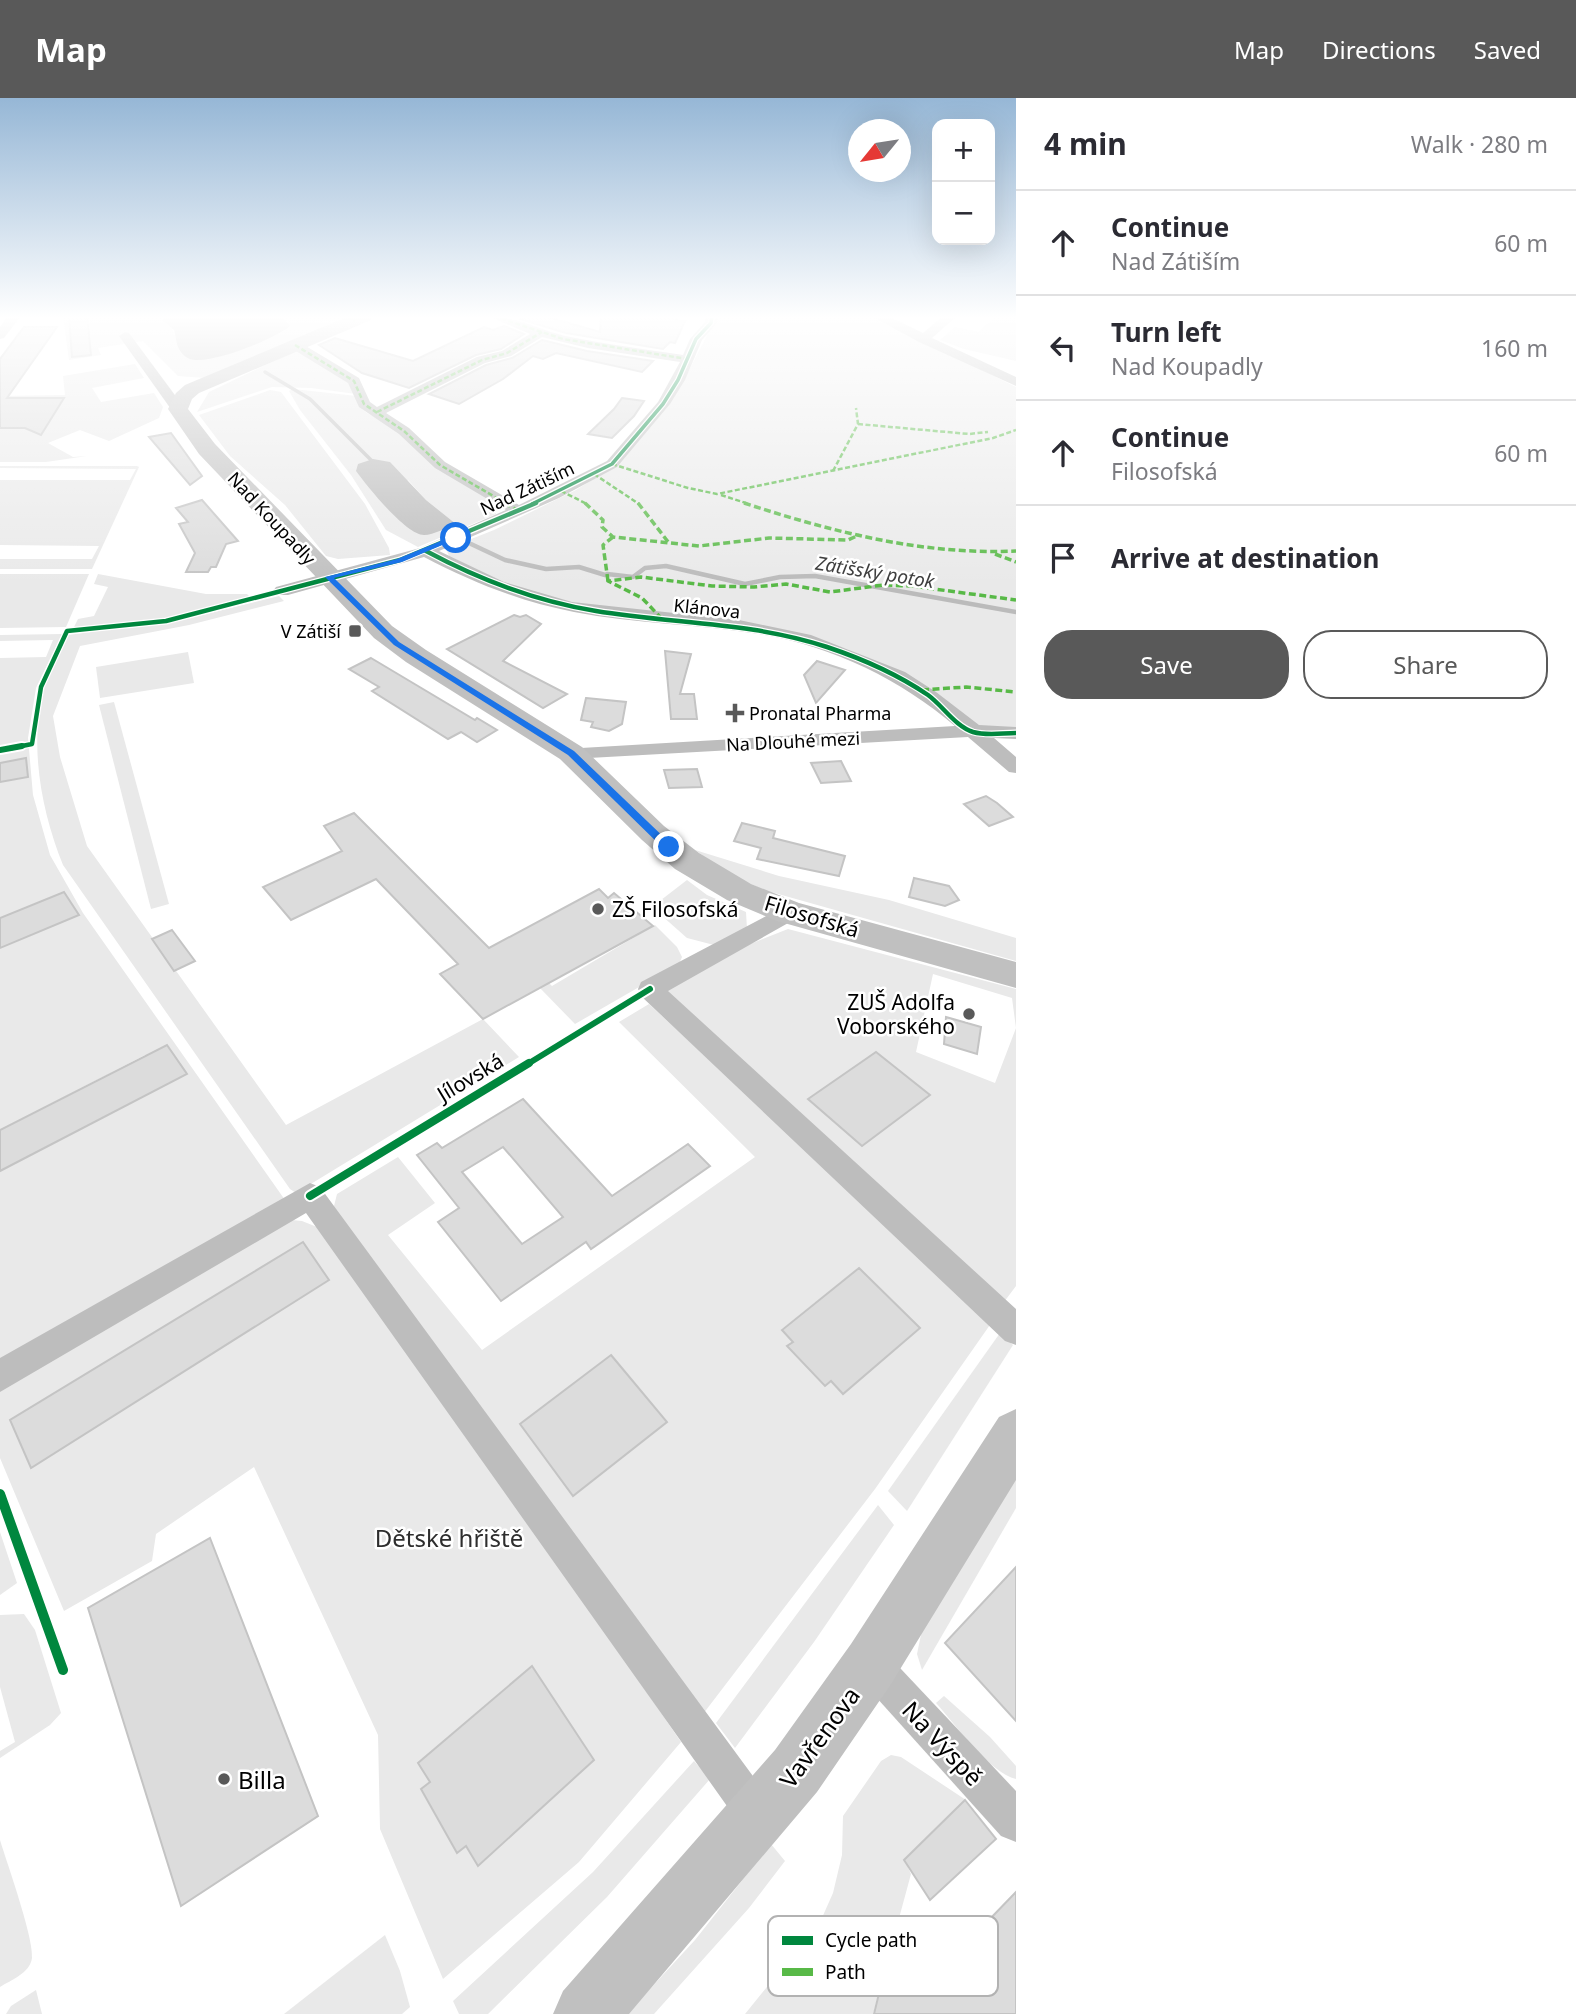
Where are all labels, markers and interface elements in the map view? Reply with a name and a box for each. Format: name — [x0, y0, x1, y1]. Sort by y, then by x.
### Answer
text: Map — [35, 27, 107, 72]
text: Map — [1234, 33, 1284, 66]
text: Directions — [1322, 33, 1436, 66]
text: Saved — [1474, 33, 1541, 66]
north arrow — [848, 119, 911, 182]
map controls — [932, 119, 995, 245]
button: + — [932, 119, 995, 182]
text: 4 min — [1044, 123, 1127, 164]
text: Walk · 280 m — [1411, 128, 1548, 160]
button: − — [932, 182, 995, 245]
text: Continue — [1111, 209, 1229, 245]
icon: ahead — [1044, 224, 1082, 262]
text: 60 m — [1494, 227, 1548, 259]
text: Nad Zátiším — [1111, 245, 1240, 277]
text: Turn left — [1111, 314, 1222, 350]
icon: left — [1044, 329, 1082, 367]
text: 160 m — [1481, 332, 1548, 364]
text: Nad Koupadly — [1111, 350, 1263, 382]
text: Continue — [1111, 419, 1229, 455]
icon: ahead — [1044, 434, 1082, 472]
text: 60 m — [1494, 437, 1548, 469]
text: Filosofská — [1111, 455, 1218, 487]
street label: Nad Zátiším — [476, 456, 578, 520]
street label: Nad Koupadly — [223, 466, 322, 570]
route start — [440, 522, 471, 553]
icon: arrive — [1044, 539, 1082, 577]
text: Arrive at destination — [1111, 540, 1380, 576]
water label: Zátišský potok — [813, 550, 937, 594]
street label: Klánova — [673, 593, 741, 623]
place label: V Zátiší — [281, 619, 341, 643]
marker: V Zátiší — [347, 623, 363, 639]
button: Save — [1044, 630, 1289, 699]
button: Share — [1303, 630, 1548, 699]
place label: Pronatal Pharma — [749, 701, 891, 725]
marker: Pronatal Pharma — [727, 705, 743, 721]
street label: Na Dlouhé mezi — [725, 726, 861, 756]
route end — [653, 831, 684, 862]
street label: Filosofská — [761, 888, 863, 944]
place label: ZŠ Filosofská — [612, 895, 738, 923]
marker: ZŠ Filosofská — [590, 901, 606, 917]
place label: ZUŠ Adolfa Voborského — [837, 988, 955, 1040]
marker: ZUŠ Adolfa Voborského — [961, 1006, 977, 1022]
street label: Jílovská — [430, 1046, 508, 1109]
park label: Dětské hřiště — [375, 1521, 523, 1554]
street label: Vavřenova — [771, 1680, 867, 1794]
street label: Na Výspě — [895, 1694, 991, 1792]
place label: Billa — [238, 1763, 286, 1796]
marker: Billa — [216, 1771, 232, 1787]
legend — [768, 1916, 998, 1996]
text: Cycle path — [825, 1927, 917, 1953]
text: Path — [825, 1959, 866, 1985]

